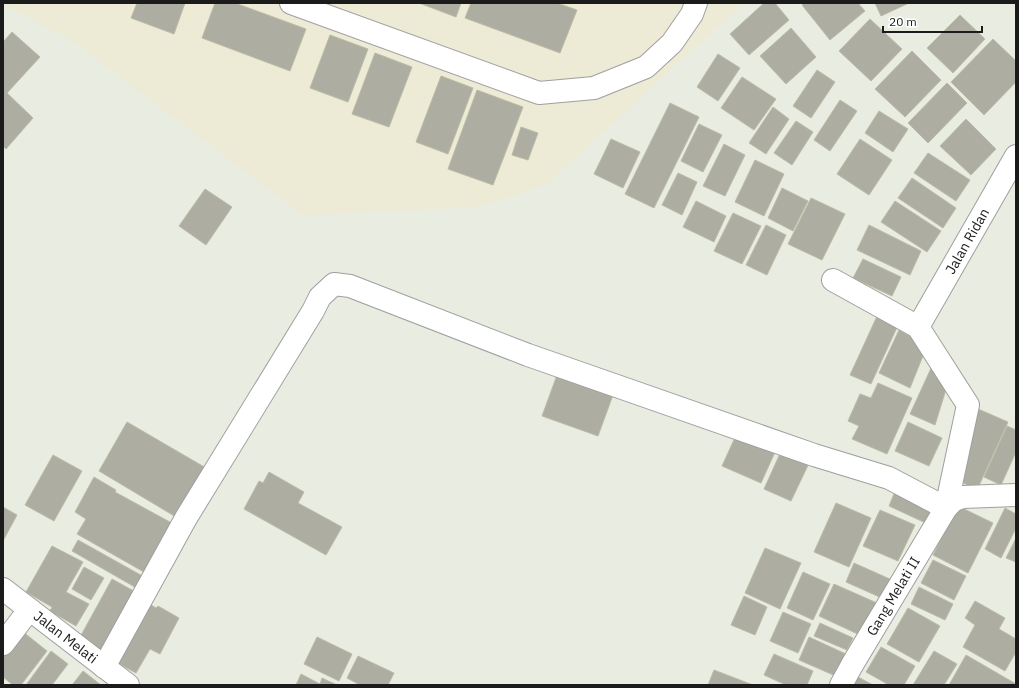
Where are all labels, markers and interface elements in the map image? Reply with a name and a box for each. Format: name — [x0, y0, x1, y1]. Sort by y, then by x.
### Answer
scale bar — [883, 8, 982, 34]
text: 20 m — [889, 14, 917, 29]
street label: Jalan Ridan — [941, 205, 993, 277]
street label: Gang Melati II — [863, 553, 924, 639]
street label: Jalan Melati — [30, 607, 101, 667]

